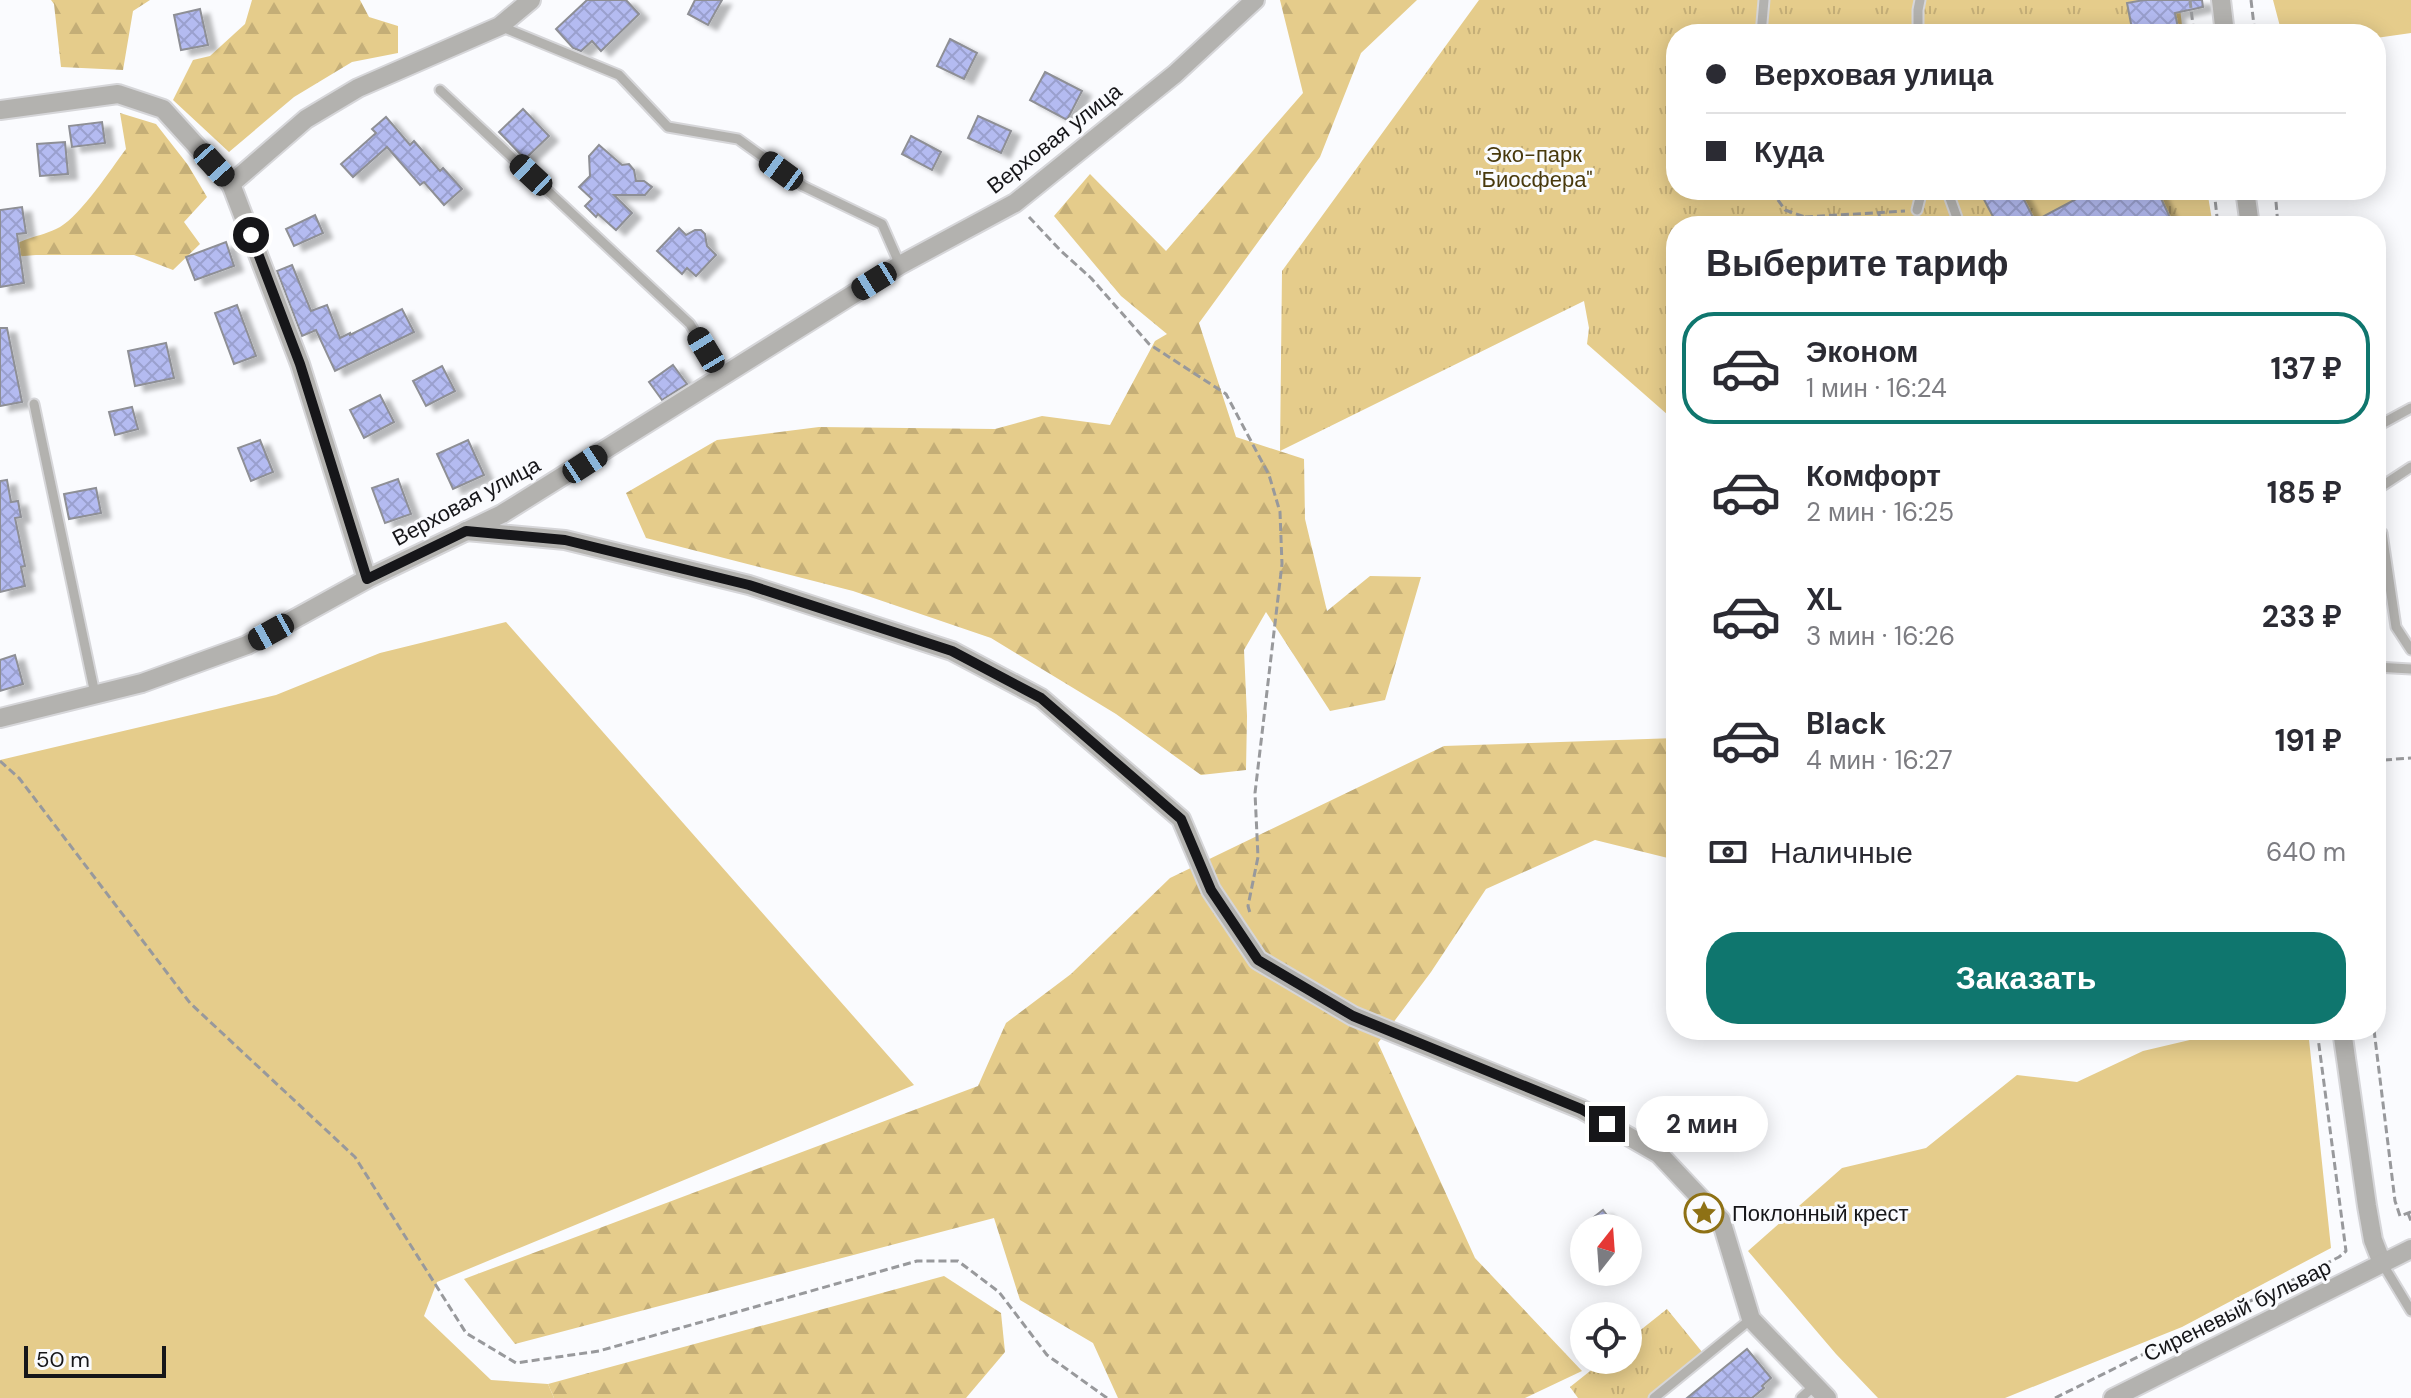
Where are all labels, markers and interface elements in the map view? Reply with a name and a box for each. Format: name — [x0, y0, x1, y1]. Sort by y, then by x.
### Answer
text: Верховая улица — [1754, 55, 1993, 94]
street label: Верховая улица — [981, 76, 1128, 200]
text: Куда — [1754, 132, 1824, 171]
car — [189, 139, 239, 191]
park label: Эко-парк "Биосфера" — [1475, 140, 1593, 194]
car — [755, 147, 807, 195]
car — [505, 150, 557, 200]
route start — [233, 217, 269, 253]
text: Выберите тариф — [1706, 240, 2009, 287]
car — [847, 258, 901, 304]
car — [683, 323, 729, 377]
icon: car — [1710, 332, 1782, 404]
text: Эконом — [1806, 332, 1919, 371]
text: 137 ₽ — [2270, 349, 2342, 388]
text: 1 мин · 16:24 — [1806, 371, 1947, 405]
car — [558, 441, 612, 487]
street label: Верховая улица — [387, 450, 546, 553]
icon: car — [1710, 456, 1782, 528]
text: Комфорт — [1806, 456, 1941, 495]
text: 185 ₽ — [2267, 473, 2342, 512]
text: 2 мин · 16:25 — [1806, 495, 1954, 529]
icon: car — [1710, 580, 1782, 652]
text: XL — [1806, 580, 1843, 619]
text: 233 ₽ — [2262, 597, 2342, 636]
car — [244, 610, 298, 654]
text: 3 мин · 16:26 — [1806, 619, 1955, 653]
icon: car — [1710, 704, 1782, 776]
text: Black — [1806, 704, 1886, 743]
text: 191 ₽ — [2275, 721, 2342, 760]
text: 4 мин · 16:27 — [1806, 743, 1953, 777]
icon: cash — [1706, 830, 1750, 874]
text: Наличные — [1770, 833, 1913, 872]
text: 640 m — [2266, 835, 2346, 869]
button: Заказать — [1706, 932, 2346, 1024]
callout: 2 мин — [1635, 1096, 1767, 1152]
route end — [1589, 1106, 1625, 1142]
text: 2 мин — [1666, 1107, 1738, 1141]
place icon: Поклонный крест — [1683, 1192, 1725, 1234]
place label: Поклонный крест — [1732, 1199, 1909, 1228]
north arrow — [1570, 1214, 1642, 1286]
map controls — [1570, 1214, 1642, 1374]
street label: Сиреневый бульвар — [2138, 1252, 2336, 1369]
button: locate — [1570, 1302, 1642, 1374]
scale bar — [24, 1342, 166, 1378]
text: 50 m — [36, 1345, 90, 1374]

